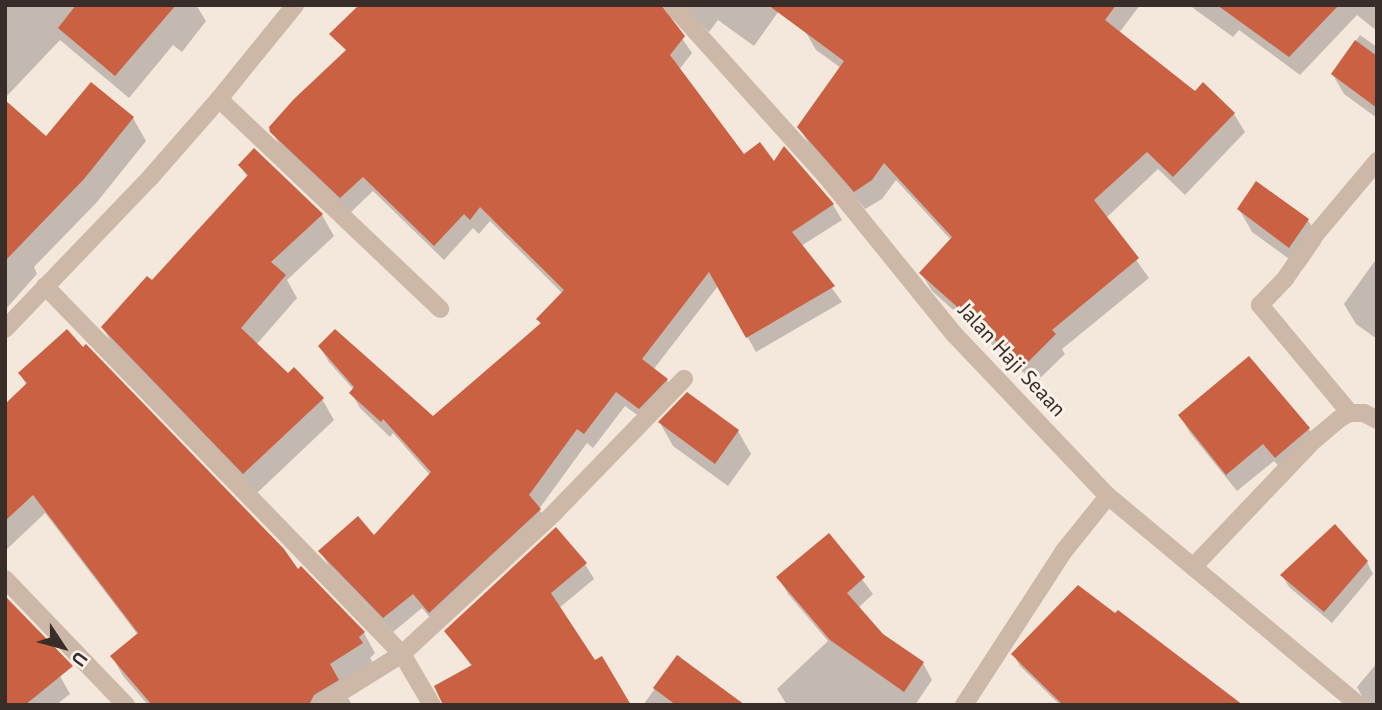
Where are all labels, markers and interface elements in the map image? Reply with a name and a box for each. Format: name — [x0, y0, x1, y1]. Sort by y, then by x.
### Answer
street label: Jalan Haji Seaan — [953, 298, 1071, 422]
north arrow — [28, 612, 98, 682]
text: U — [67, 647, 93, 671]

